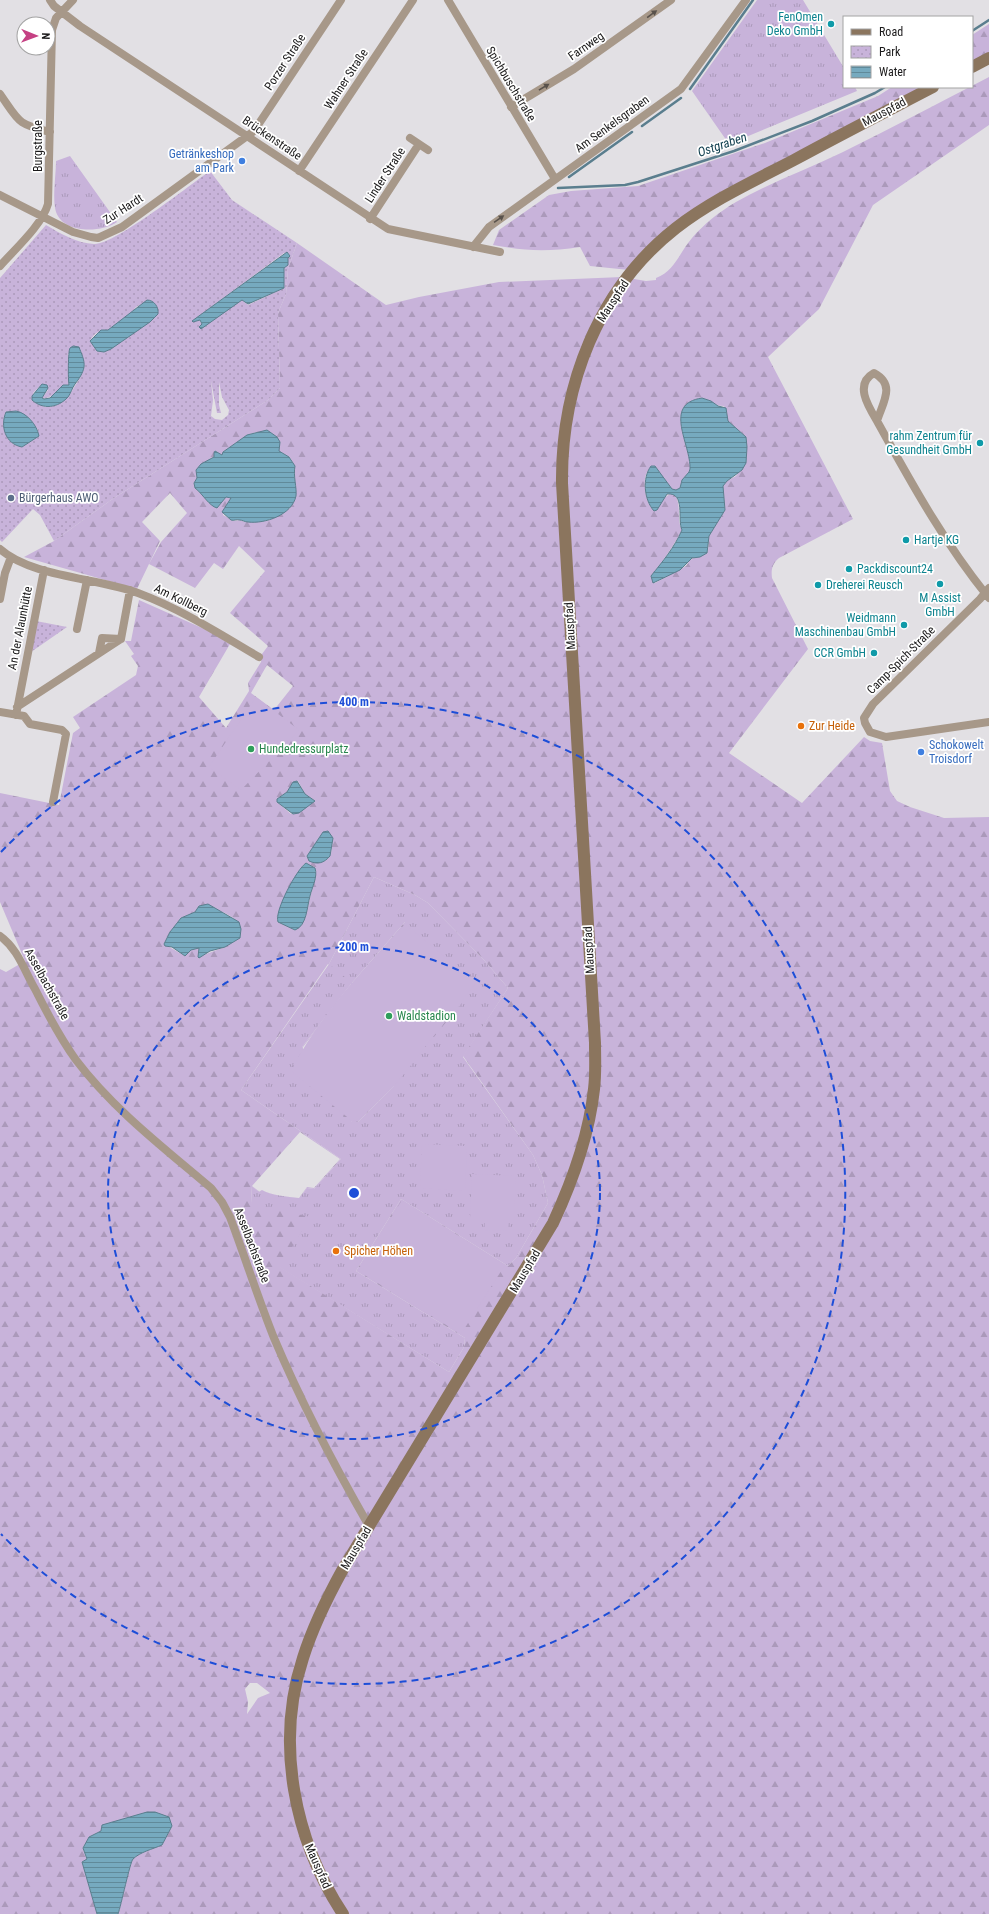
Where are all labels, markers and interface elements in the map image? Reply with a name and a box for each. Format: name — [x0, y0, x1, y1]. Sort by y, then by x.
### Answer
one-way arrow — [646, 10, 657, 18]
place label: FenOmen Deko GmbH — [767, 10, 823, 38]
north arrow — [16, 16, 56, 56]
legend — [843, 16, 973, 88]
marker: FenOmen Deko GmbH — [826, 19, 836, 29]
text: Road — [879, 25, 903, 39]
street label: Farnweg — [566, 29, 607, 63]
street label: Porzer Straße — [262, 31, 309, 93]
text: N — [39, 33, 52, 40]
street label: Spichbuschstraße — [483, 44, 539, 124]
text: Park — [879, 45, 901, 59]
street label: Wahner Straße — [321, 46, 371, 112]
text: Water — [879, 65, 907, 79]
one-way arrow — [539, 83, 549, 91]
street label: Am Senkelsgraben — [572, 92, 652, 156]
street label: Mauspfad — [860, 95, 908, 129]
street label: Brückenstraße — [240, 113, 305, 163]
street label: Burgstraße — [31, 120, 45, 172]
water label: Ostgraben — [696, 129, 749, 160]
street label: Linder Straße — [362, 144, 408, 205]
place label: Getränkeshop am Park — [169, 147, 235, 175]
marker: Getränkeshop am Park — [237, 156, 247, 166]
street label: Zur Hardt — [100, 191, 146, 227]
one-way arrow — [494, 215, 505, 223]
street label: Mauspfad — [594, 277, 632, 325]
place label: rahm Zentrum für Gesundheit GmbH — [886, 429, 972, 457]
marker: rahm Zentrum für Gesundheit GmbH — [975, 438, 985, 448]
place label: Bürgerhaus AWO — [19, 491, 99, 505]
marker: Bürgerhaus AWO — [6, 493, 16, 503]
place label: Hartje KG — [914, 533, 959, 547]
marker: Hartje KG — [901, 535, 911, 545]
place label: Packdiscount24 — [857, 562, 933, 576]
marker: Packdiscount24 — [844, 564, 854, 574]
place label: Dreherei Reusch — [826, 578, 903, 592]
marker: M Assist GmbH — [935, 579, 945, 589]
marker: Dreherei Reusch — [813, 580, 823, 590]
street label: Am Kollberg — [152, 581, 210, 619]
street label: An der Alaunhütte — [5, 585, 35, 671]
place label: M Assist GmbH — [919, 591, 961, 619]
street label: Mauspfad — [562, 602, 578, 650]
place label: Weidmann Maschinenbau GmbH — [795, 611, 896, 639]
marker: Weidmann Maschinenbau GmbH — [899, 620, 909, 630]
street label: Camp-Spich-Straße — [864, 623, 938, 697]
place label: CCR GmbH — [814, 646, 866, 660]
marker: CCR GmbH — [869, 648, 879, 658]
text: 400 m — [339, 695, 369, 709]
place label: Zur Heide — [809, 719, 855, 733]
marker: Zur Heide — [796, 721, 806, 731]
place label: Schokowelt Troisdorf — [929, 738, 984, 766]
place label: Hundedressurplatz — [259, 742, 348, 756]
marker: Hundedressurplatz — [246, 744, 256, 754]
marker: Schokowelt Troisdorf — [916, 747, 926, 757]
street label: Mauspfad — [581, 926, 597, 974]
text: 200 m — [339, 940, 369, 954]
street label: Asselbachstraße — [22, 946, 73, 1022]
place label: Waldstadion — [397, 1009, 456, 1023]
marker: Waldstadion — [384, 1011, 394, 1021]
centre of rings — [347, 1186, 361, 1200]
street label: Asselbachstraße — [231, 1205, 273, 1285]
place label: Spicher Höhen — [344, 1244, 413, 1258]
marker: Spicher Höhen — [331, 1246, 341, 1256]
street label: Mauspfad — [507, 1247, 543, 1295]
street label: Mauspfad — [338, 1524, 374, 1572]
street label: Mauspfad — [302, 1841, 334, 1891]

